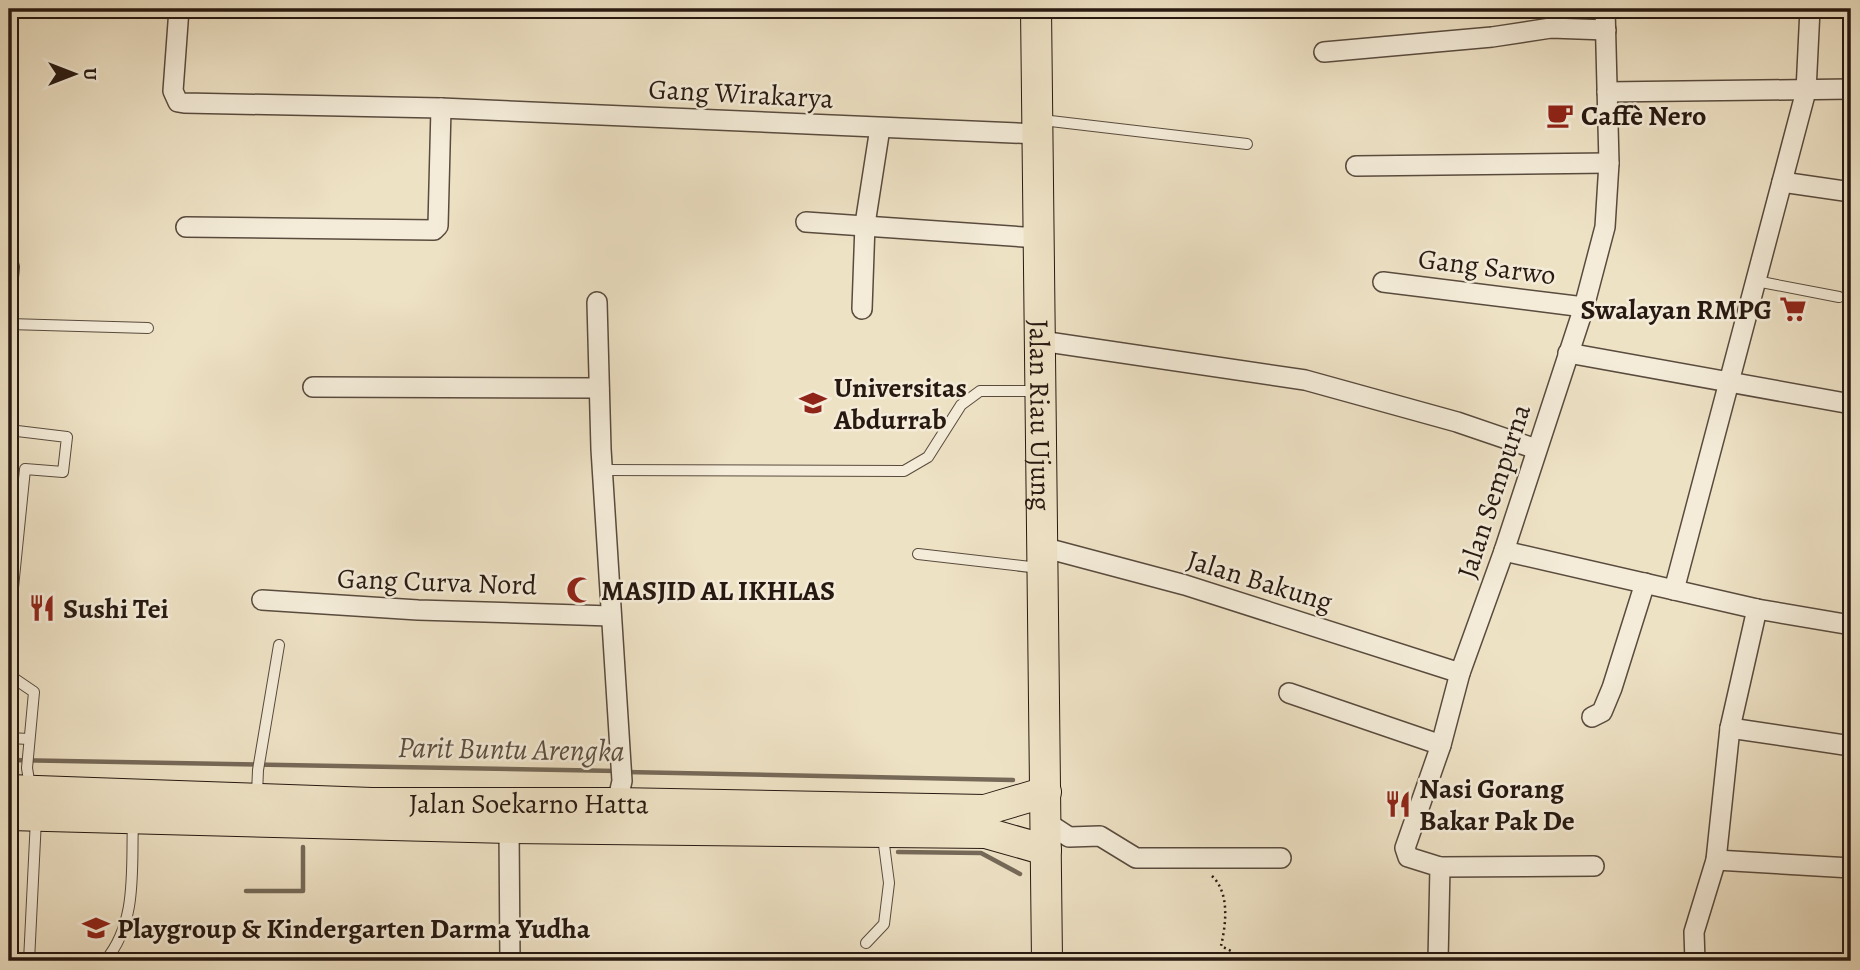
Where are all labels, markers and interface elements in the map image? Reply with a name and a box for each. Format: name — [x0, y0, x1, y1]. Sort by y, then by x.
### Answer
north arrow — [38, 38, 108, 108]
text: U — [77, 68, 103, 81]
street label: Gang Wirakarya — [647, 70, 835, 118]
place label: Caffè Nero — [1581, 97, 1706, 135]
cafe icon: Caffè Nero — [1545, 100, 1575, 130]
street label: Gang Sarwo — [1416, 240, 1558, 294]
place label: Swalayan RMPG — [1581, 291, 1772, 329]
supermarket icon: Swalayan RMPG — [1778, 294, 1808, 324]
street label: Jalan Riau Ujung — [1020, 319, 1060, 511]
place label: Universitas Abdurrab — [833, 369, 967, 439]
school or university icon: Universitas Abdurrab — [798, 388, 828, 418]
street label: Jalan Sempurna — [1448, 399, 1540, 583]
street label: Jalan Bakung — [1182, 541, 1337, 621]
street label: Gang Curva Nord — [336, 560, 538, 605]
place label: MASJID AL IKHLAS — [601, 572, 835, 610]
mosque icon: MASJID AL IKHLAS — [565, 575, 595, 605]
place label: Sushi Tei — [63, 590, 169, 628]
restaurant icon: Sushi Tei — [27, 593, 57, 623]
water label: Parit Buntu Arengka — [397, 727, 625, 771]
place label: Nasi Gorang Bakar Pak De — [1419, 770, 1575, 840]
street label: Jalan Soekarno Hatta — [409, 785, 649, 824]
restaurant icon: Nasi Gorang Bakar Pak De — [1383, 789, 1413, 819]
place label: Playgroup & Kindergarten Darma Yudha — [117, 910, 591, 948]
school or university icon: Playgroup & Kindergarten Darma Yudha — [81, 913, 111, 943]

